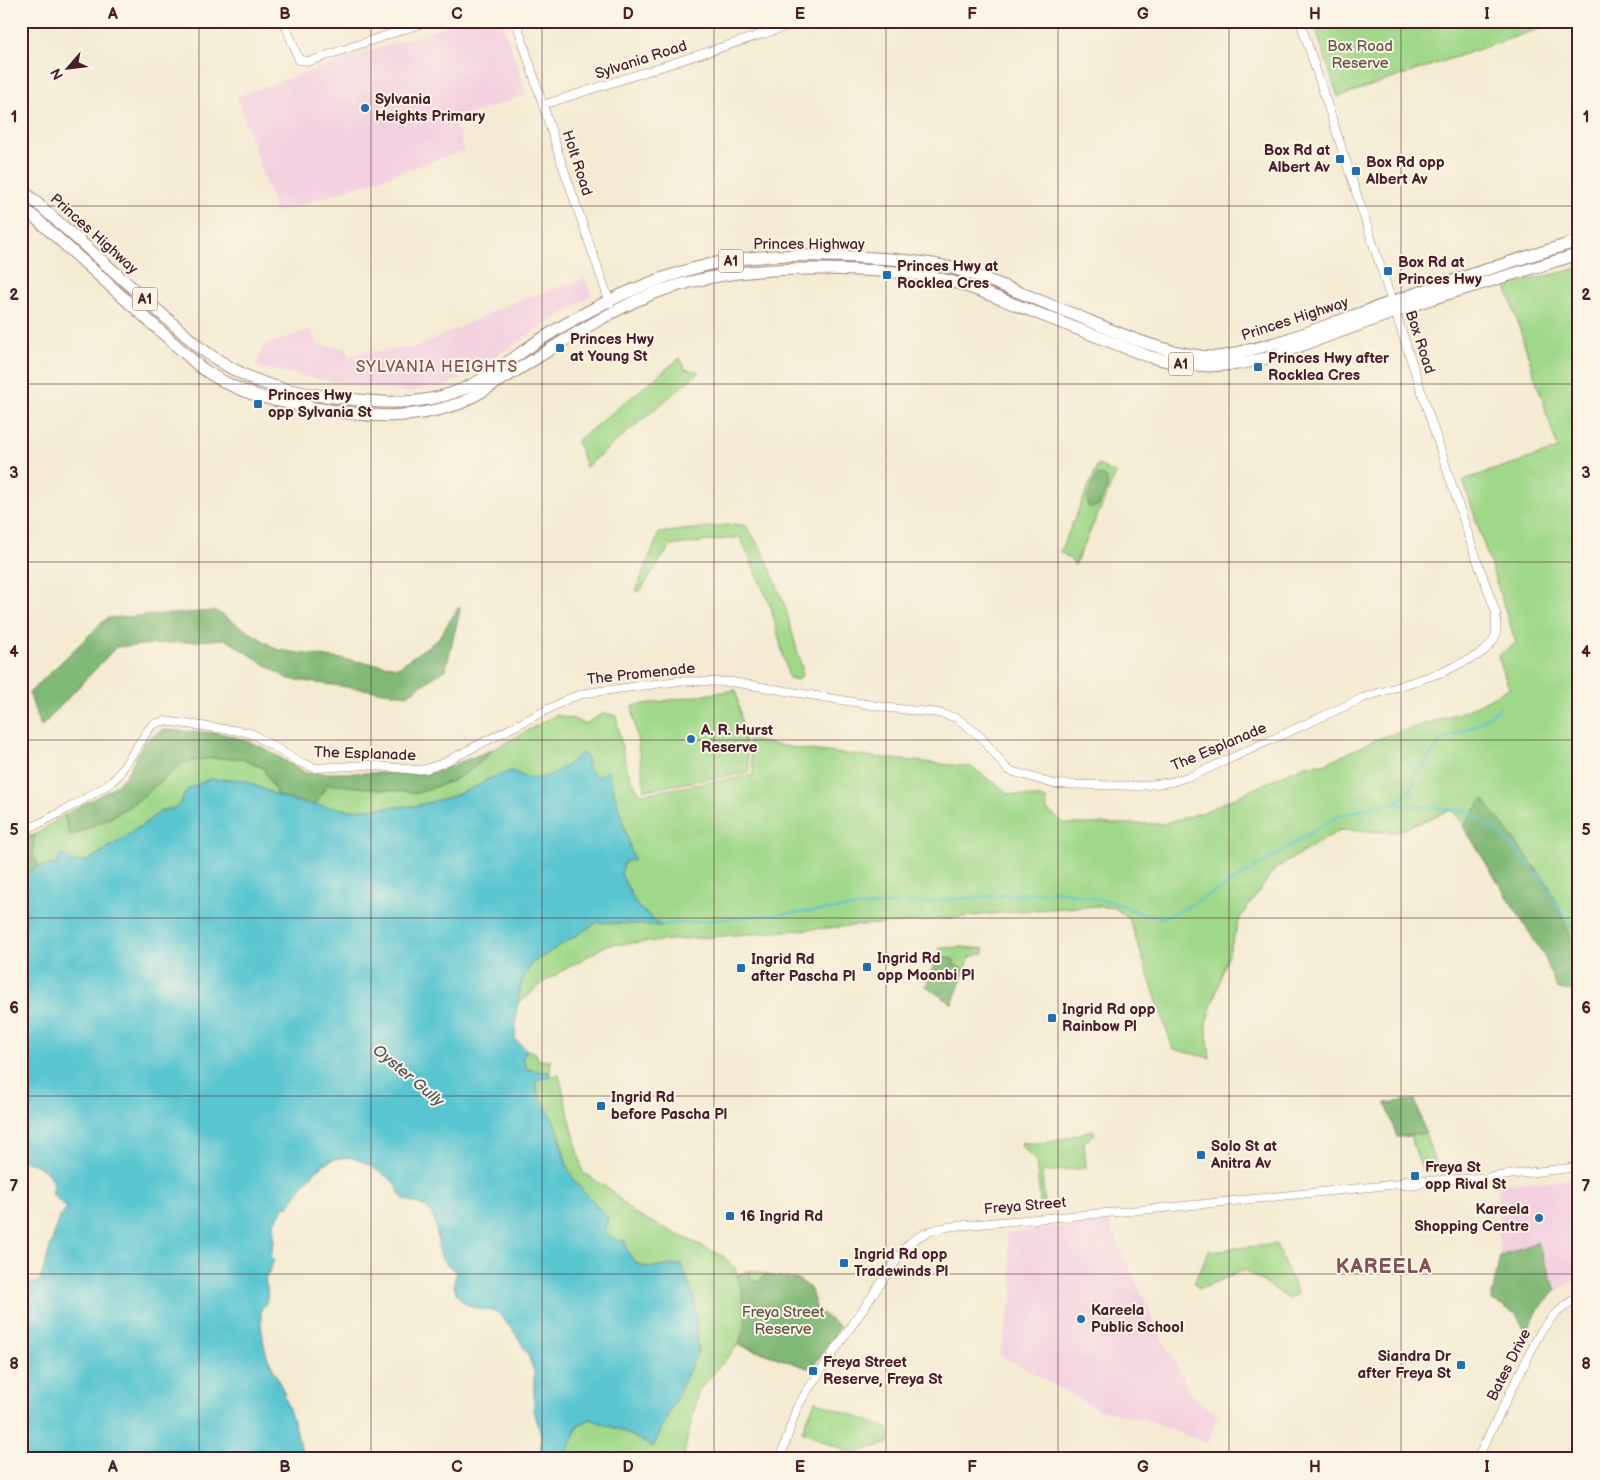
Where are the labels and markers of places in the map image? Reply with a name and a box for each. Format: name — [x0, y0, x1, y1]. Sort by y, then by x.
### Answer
place label: Sylvania Heights Primary — [375, 90, 485, 126]
marker: Sylvania Heights Primary — [359, 102, 371, 114]
place label: Box Rd at Albert Av — [1264, 141, 1331, 177]
marker: Box Rd at Albert Av — [1334, 153, 1346, 165]
place label: Box Rd opp Albert Av — [1365, 153, 1445, 189]
marker: Box Rd opp Albert Av — [1350, 165, 1362, 177]
place label: Box Rd at Princes Hwy — [1398, 253, 1482, 289]
place label: Princes Hwy at Rocklea Cres — [897, 257, 998, 293]
marker: Box Rd at Princes Hwy — [1382, 265, 1394, 277]
marker: Princes Hwy at Rocklea Cres — [881, 269, 893, 281]
place label: Princes Hwy at Young St — [570, 330, 654, 366]
marker: Princes Hwy at Young St — [554, 342, 566, 354]
place label: Princes Hwy after Rocklea Cres — [1268, 349, 1390, 385]
marker: Princes Hwy after Rocklea Cres — [1252, 361, 1264, 373]
place label: Princes Hwy opp Sylvania St — [268, 386, 372, 422]
marker: Princes Hwy opp Sylvania St — [252, 398, 264, 410]
place label: A. R. Hurst Reserve — [700, 721, 773, 757]
marker: A. R. Hurst Reserve — [685, 733, 697, 745]
place label: Ingrid Rd opp Moonbi Pl — [877, 949, 974, 985]
place label: Ingrid Rd after Pascha Pl — [751, 950, 856, 986]
marker: Ingrid Rd opp Moonbi Pl — [861, 961, 873, 973]
marker: Ingrid Rd after Pascha Pl — [735, 962, 747, 974]
place label: Ingrid Rd opp Rainbow Pl — [1062, 1000, 1156, 1036]
marker: Ingrid Rd opp Rainbow Pl — [1046, 1012, 1058, 1024]
place label: Ingrid Rd before Pascha Pl — [611, 1088, 727, 1124]
marker: Ingrid Rd before Pascha Pl — [595, 1100, 607, 1112]
place label: Solo St at Anitra Av — [1210, 1137, 1277, 1173]
marker: Solo St at Anitra Av — [1195, 1149, 1207, 1161]
place label: Freya St opp Rival St — [1425, 1158, 1506, 1194]
marker: Freya St opp Rival St — [1409, 1170, 1421, 1182]
place label: Kareela Shopping Centre — [1414, 1200, 1529, 1236]
place label: 16 Ingrid Rd — [740, 1207, 823, 1226]
marker: 16 Ingrid Rd — [724, 1210, 736, 1222]
marker: Kareela Shopping Centre — [1533, 1212, 1545, 1224]
place label: Ingrid Rd opp Tradewinds Pl — [854, 1245, 948, 1281]
marker: Ingrid Rd opp Tradewinds Pl — [838, 1257, 850, 1269]
place label: Kareela Public School — [1091, 1301, 1184, 1337]
marker: Kareela Public School — [1075, 1313, 1087, 1325]
place label: Siandra Dr after Freya St — [1357, 1347, 1452, 1383]
place label: Freya Street Reserve, Freya St — [823, 1353, 943, 1389]
marker: Siandra Dr after Freya St — [1455, 1359, 1467, 1371]
marker: Freya Street Reserve, Freya St — [807, 1365, 819, 1377]

